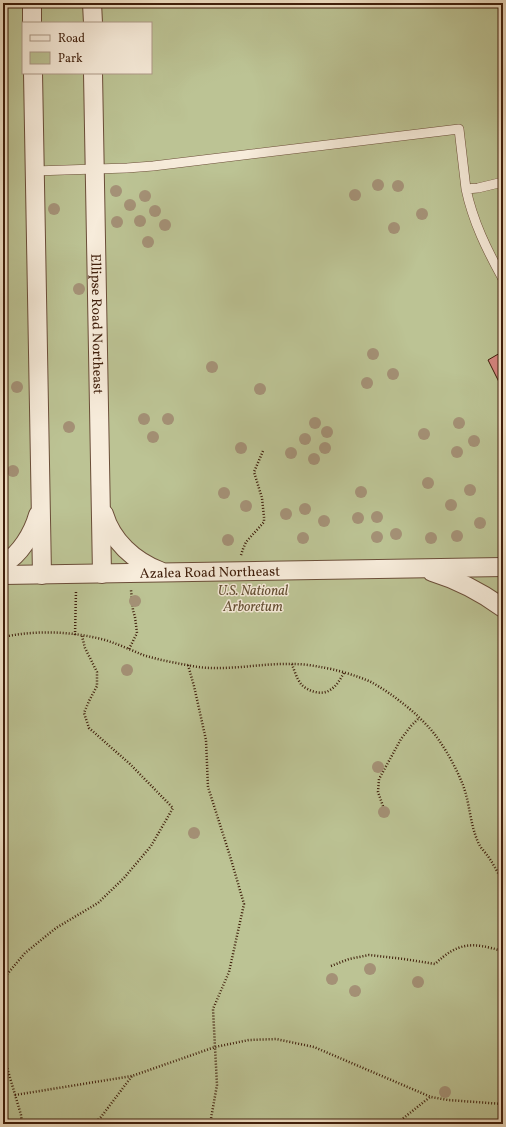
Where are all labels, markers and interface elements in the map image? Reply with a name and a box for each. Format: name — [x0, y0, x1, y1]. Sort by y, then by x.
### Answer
legend — [22, 22, 152, 74]
text: Road — [58, 31, 85, 47]
text: Park — [58, 51, 83, 67]
street label: Ellipse Road Northeast — [85, 254, 107, 394]
street label: Azalea Road Northeast — [140, 563, 280, 584]
park label: U.S. National Arboretum — [218, 582, 289, 617]

